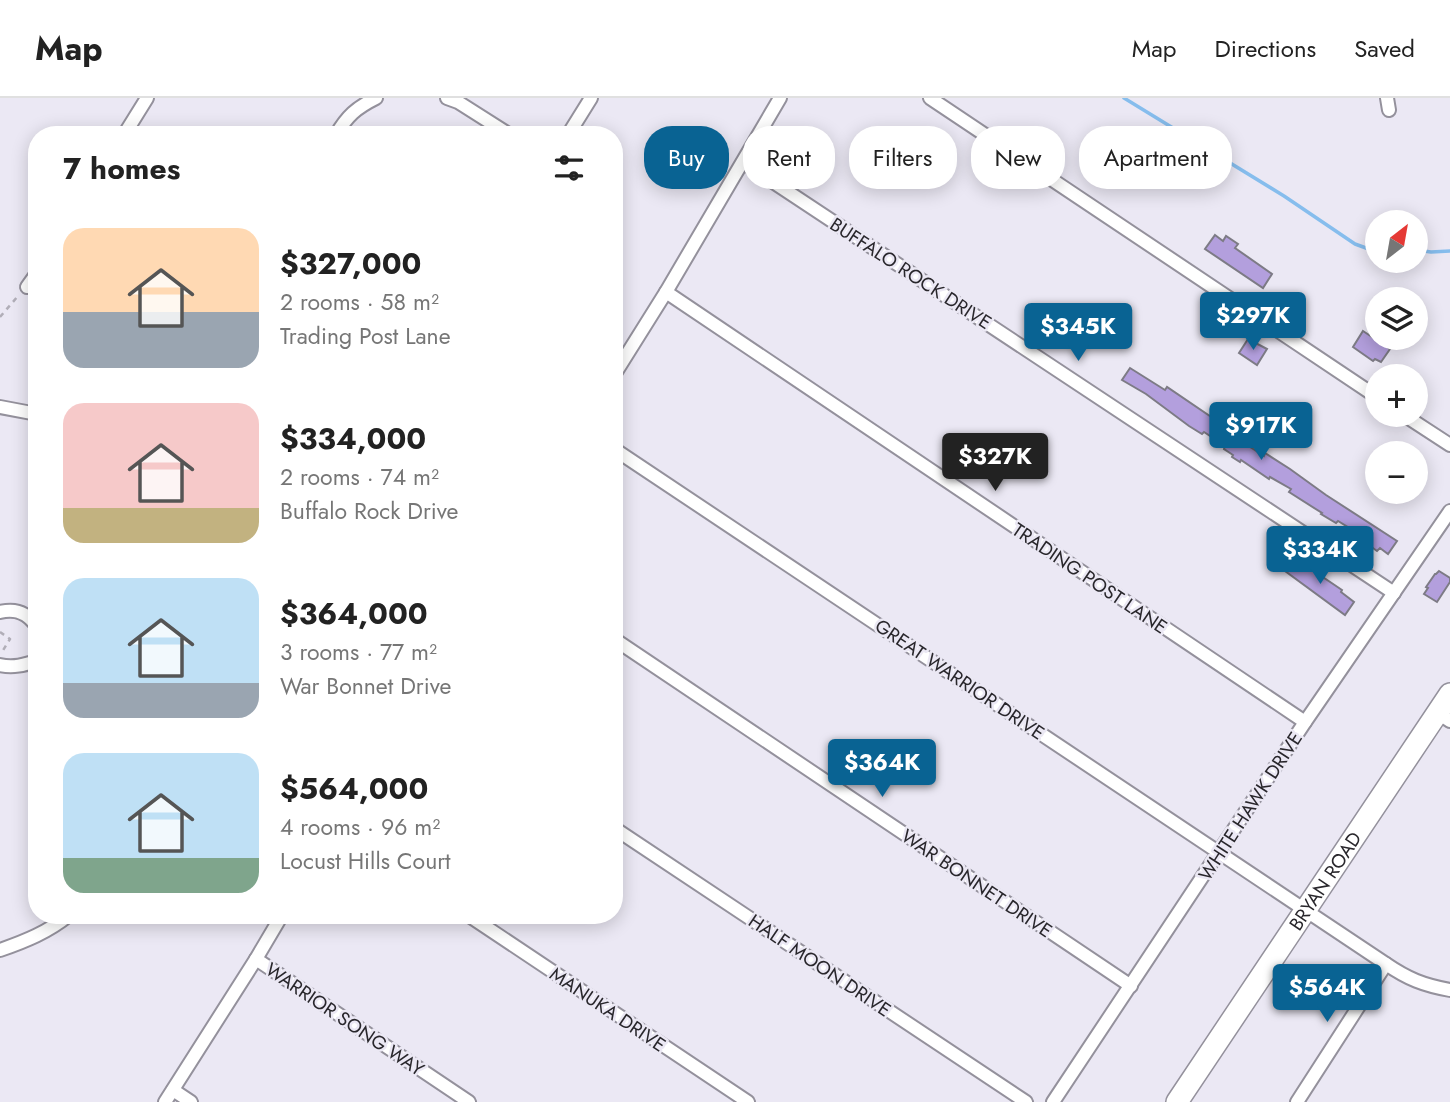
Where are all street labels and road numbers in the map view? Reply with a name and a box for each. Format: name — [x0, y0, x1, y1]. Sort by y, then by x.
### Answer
street label: BUFFALO ROCK DRIVE — [825, 211, 997, 336]
street label: TRADING POST LANE — [1007, 516, 1173, 640]
street label: GREAT WARRIOR DRIVE — [869, 612, 1050, 746]
street label: WHITE HAWK DRIVE — [1192, 726, 1309, 886]
street label: WAR BONNET DRIVE — [896, 823, 1058, 944]
street label: BRYAN ROAD — [1283, 826, 1368, 936]
street label: HALF MOON DRIVE — [743, 908, 896, 1023]
street label: WARRIOR SONG WAY — [260, 956, 430, 1083]
street label: MANUKA DRIVE — [544, 961, 671, 1058]

